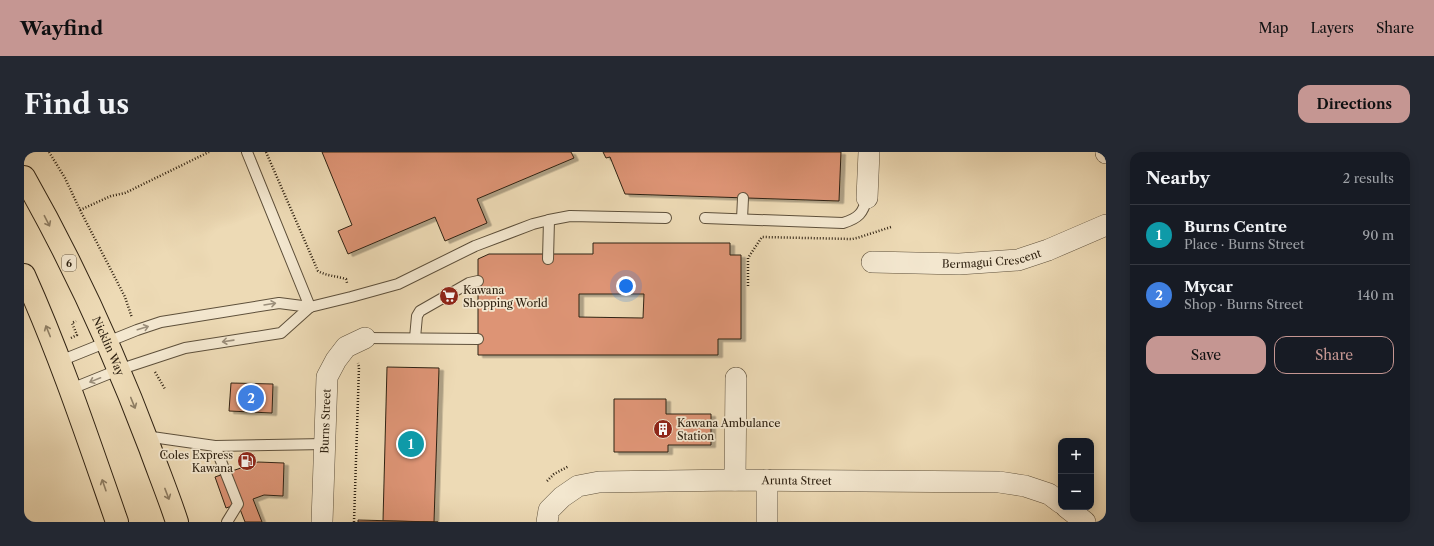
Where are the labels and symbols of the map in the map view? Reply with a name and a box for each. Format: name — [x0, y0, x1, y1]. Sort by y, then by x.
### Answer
one-way arrow — [44, 214, 51, 226]
street label: Bermagui Crescent — [942, 246, 1043, 271]
road number: 6 — [62, 255, 76, 271]
your location — [616, 276, 636, 296]
place label: Kawana Shopping World — [463, 283, 548, 310]
supermarket icon: Kawana Shopping World — [438, 285, 460, 307]
one-way arrow — [264, 300, 277, 308]
street label: Nicklin Way — [89, 314, 128, 379]
one-way arrow — [136, 324, 149, 331]
one-way arrow — [44, 326, 52, 338]
one-way arrow — [222, 337, 235, 345]
one-way arrow — [89, 376, 101, 384]
pin: 2 — [238, 383, 264, 413]
street label: Burns Street — [317, 388, 334, 454]
one-way arrow — [129, 396, 137, 408]
place label: Kawana Ambulance Station — [677, 416, 780, 443]
building icon: Kawana Ambulance Station — [652, 418, 674, 440]
pin: 1 — [398, 429, 424, 459]
place label: Coles Express Kawana — [160, 448, 233, 475]
fuel station icon: Coles Express Kawana — [236, 450, 258, 472]
street label: Arunta Street — [760, 473, 832, 488]
one-way arrow — [100, 480, 108, 492]
one-way arrow — [163, 487, 171, 499]

